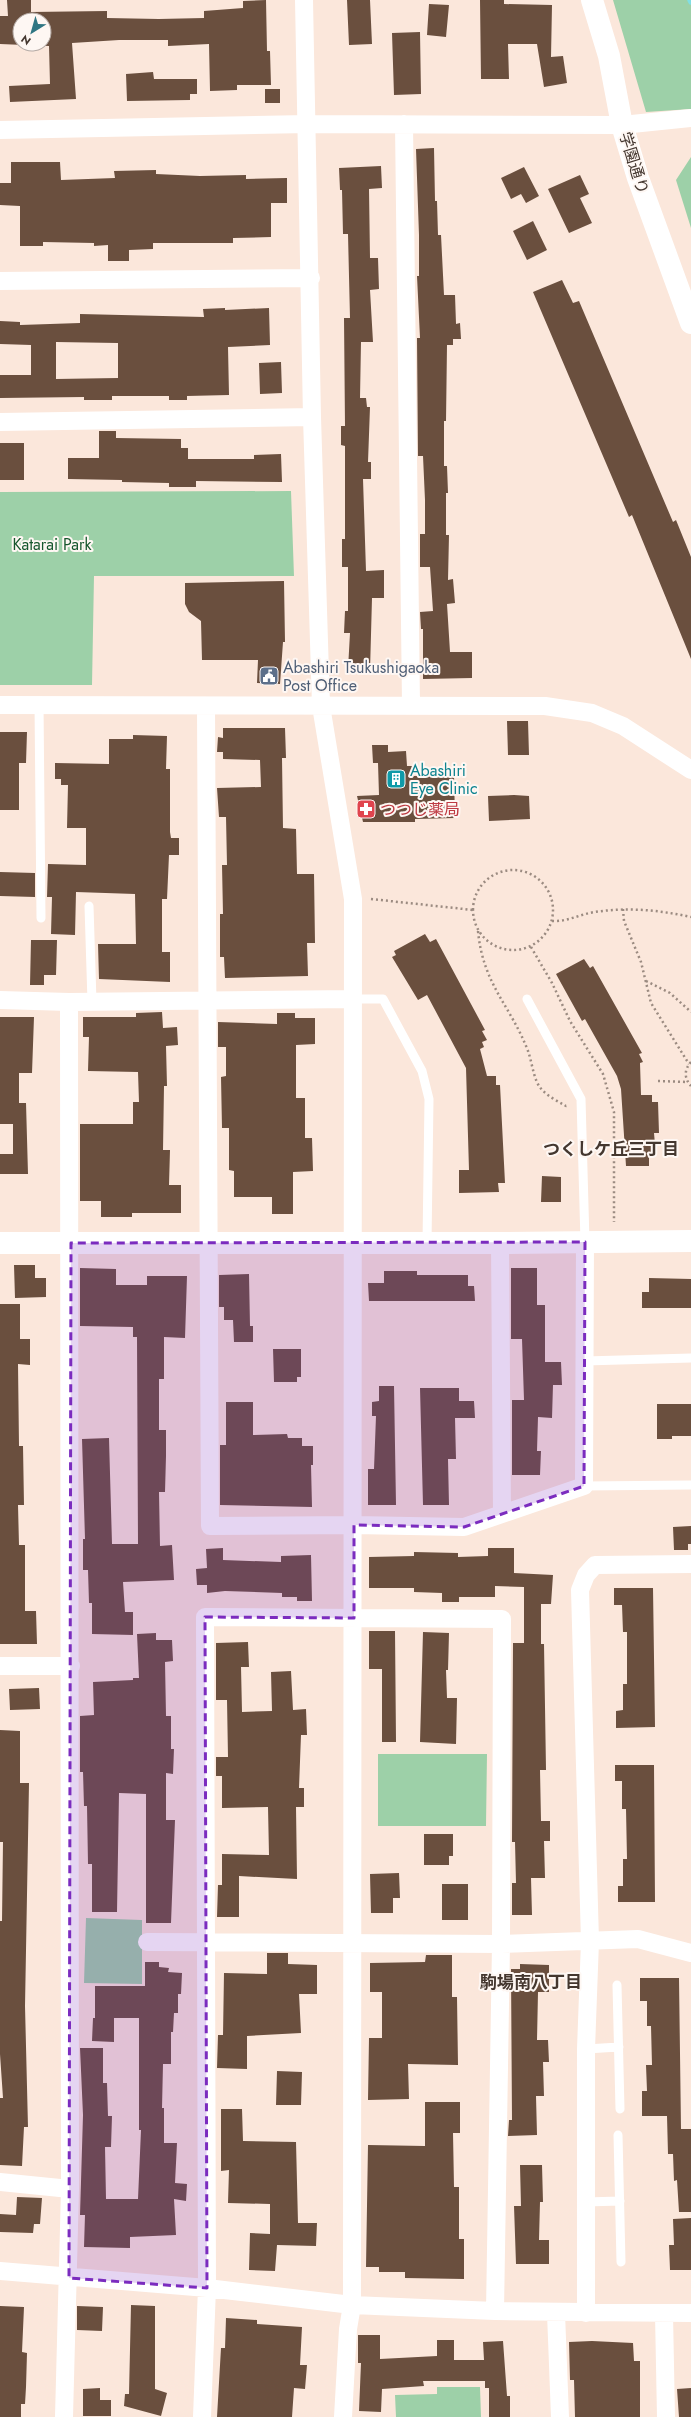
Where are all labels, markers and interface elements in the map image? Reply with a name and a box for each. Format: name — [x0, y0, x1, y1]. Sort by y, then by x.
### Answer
north arrow — [12, 12, 52, 52]
text: N — [18, 31, 34, 49]
street label: 学園通り — [614, 129, 654, 197]
park label: Katarai Park — [13, 533, 92, 556]
place label: Abashiri Tsukushigaoka Post Office — [283, 656, 439, 697]
public building icon: Abashiri Tsukushigaoka Post Office — [258, 665, 280, 687]
place label: Abashiri Eye Clinic — [410, 759, 478, 800]
building icon: Abashiri Eye Clinic — [385, 768, 407, 790]
pharmacy icon: つつじ薬局 — [355, 798, 377, 820]
place label: つつじ薬局 — [380, 798, 460, 821]
district label: つくしケ丘三丁目 — [543, 1137, 679, 1161]
district label: 駒場南八丁目 — [480, 1970, 582, 1994]

